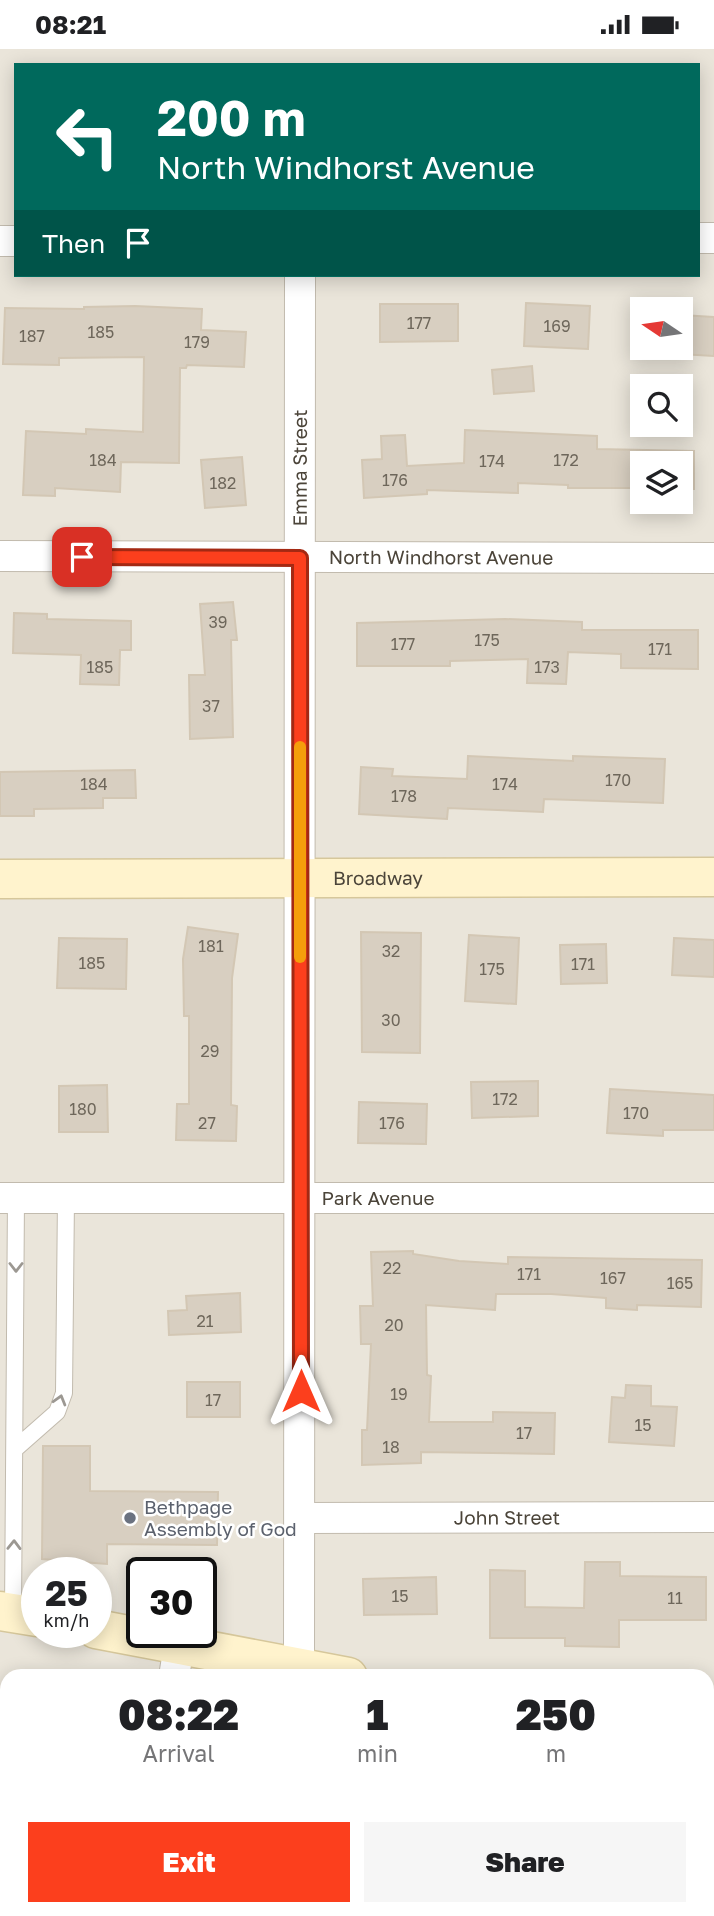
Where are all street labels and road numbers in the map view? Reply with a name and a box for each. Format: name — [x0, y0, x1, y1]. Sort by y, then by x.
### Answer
street label: Emma Street — [288, 409, 311, 527]
street label: North Windhorst Avenue — [329, 545, 553, 569]
street label: Broadway — [333, 866, 423, 889]
street label: Park Avenue — [321, 1186, 435, 1209]
street label: John Street — [454, 1505, 560, 1529]

